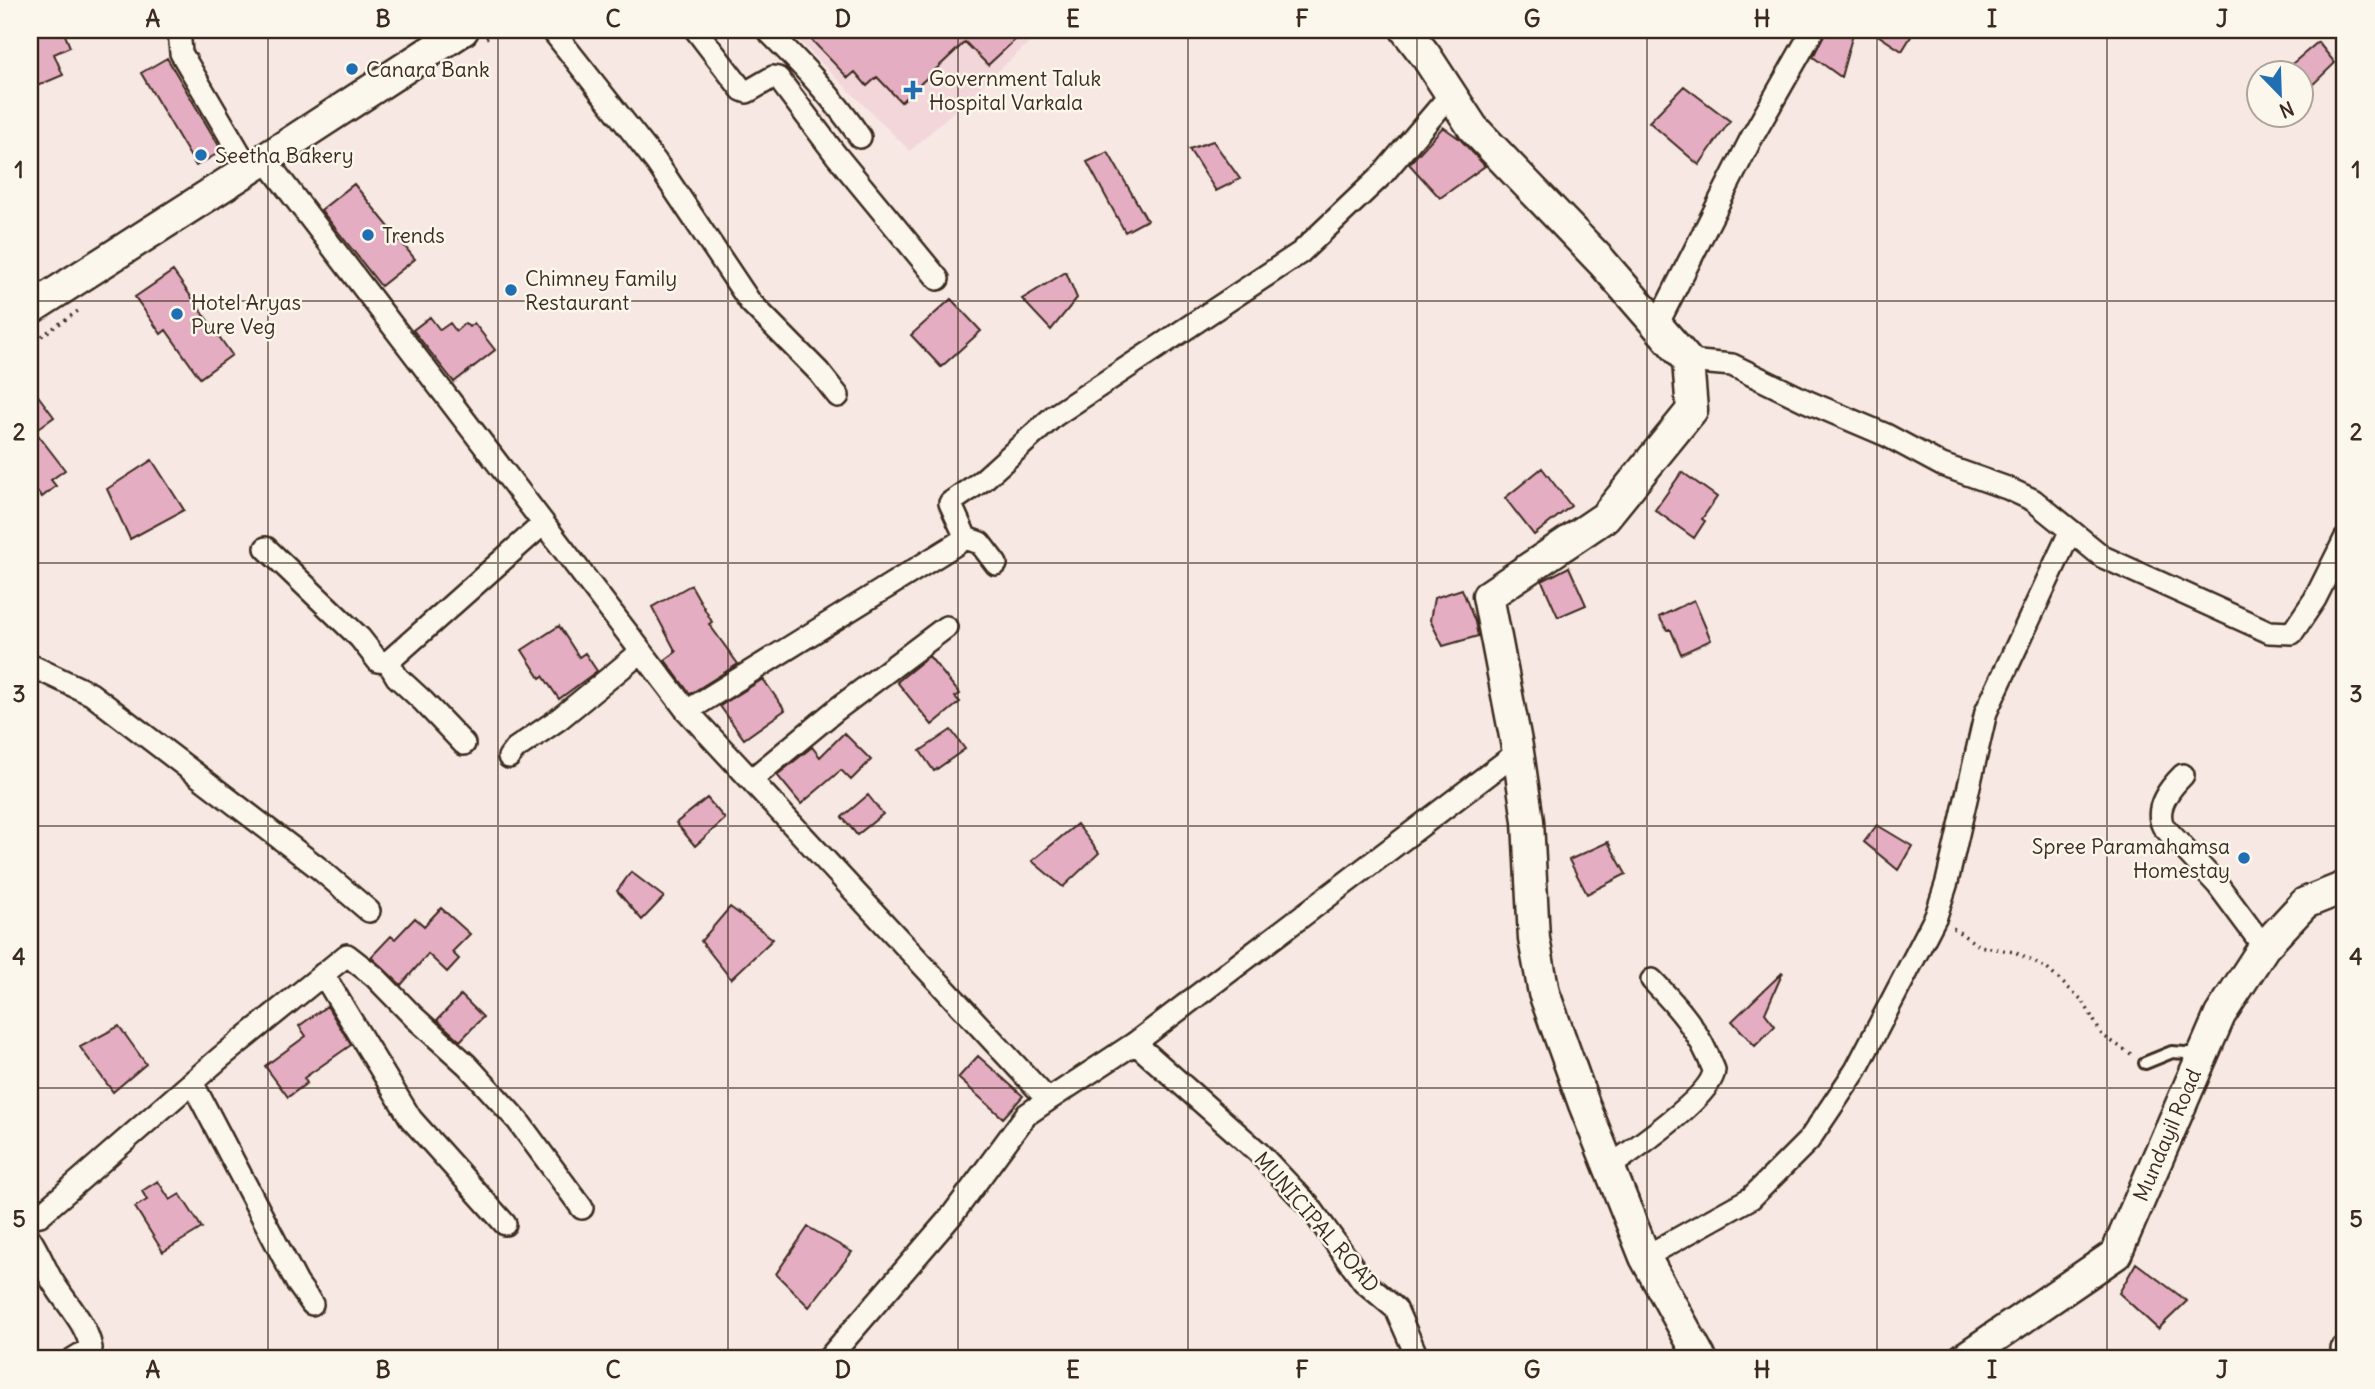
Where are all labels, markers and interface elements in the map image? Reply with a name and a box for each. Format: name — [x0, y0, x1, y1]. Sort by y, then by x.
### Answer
text: A — [146, 4, 161, 33]
text: B — [375, 4, 391, 33]
text: C — [605, 4, 621, 33]
text: D — [835, 4, 851, 33]
text: E — [1066, 4, 1080, 33]
text: F — [1295, 4, 1309, 33]
text: G — [1524, 4, 1540, 33]
text: H — [1754, 4, 1770, 33]
text: I — [1987, 4, 1997, 33]
text: J — [2216, 4, 2228, 33]
place label: Canara Bank — [366, 56, 490, 83]
north arrow — [2246, 60, 2316, 130]
marker: Canara Bank — [344, 61, 360, 77]
place label: Government Taluk Hospital Varkala — [929, 65, 1101, 116]
marker: Government Taluk Hospital Varkala — [903, 80, 923, 100]
text: N — [2276, 96, 2297, 123]
place label: Seetha Bakery — [215, 142, 354, 169]
marker: Seetha Bakery — [193, 147, 209, 163]
text: 1 — [14, 155, 24, 184]
text: 1 — [2351, 155, 2361, 184]
place label: Trends — [382, 222, 445, 249]
marker: Trends — [360, 227, 376, 243]
place label: Chimney Family Restaurant — [525, 265, 677, 316]
marker: Chimney Family Restaurant — [503, 282, 519, 298]
place label: Hotel Aryas Pure Veg — [191, 289, 301, 340]
marker: Hotel Aryas Pure Veg — [169, 306, 185, 322]
text: 2 — [13, 417, 26, 446]
text: 2 — [2350, 417, 2363, 446]
text: 3 — [12, 679, 26, 708]
text: 3 — [2349, 679, 2363, 708]
place label: Spree Paramahamsa Homestay — [2032, 833, 2230, 884]
marker: Spree Paramahamsa Homestay — [2236, 850, 2252, 866]
text: 4 — [12, 942, 26, 971]
text: 4 — [2349, 942, 2363, 971]
street label: Mundayil Road — [2127, 1065, 2207, 1205]
street label: MUNICIPAL ROAD — [1249, 1146, 1385, 1298]
text: 5 — [12, 1204, 26, 1233]
text: 5 — [2349, 1204, 2363, 1233]
text: A — [146, 1355, 161, 1384]
text: B — [375, 1355, 391, 1384]
text: C — [605, 1355, 621, 1384]
text: D — [835, 1355, 851, 1384]
text: E — [1066, 1355, 1080, 1384]
text: F — [1295, 1355, 1309, 1384]
text: G — [1524, 1355, 1540, 1384]
text: H — [1754, 1355, 1770, 1384]
text: I — [1987, 1355, 1997, 1384]
text: J — [2216, 1355, 2228, 1384]

